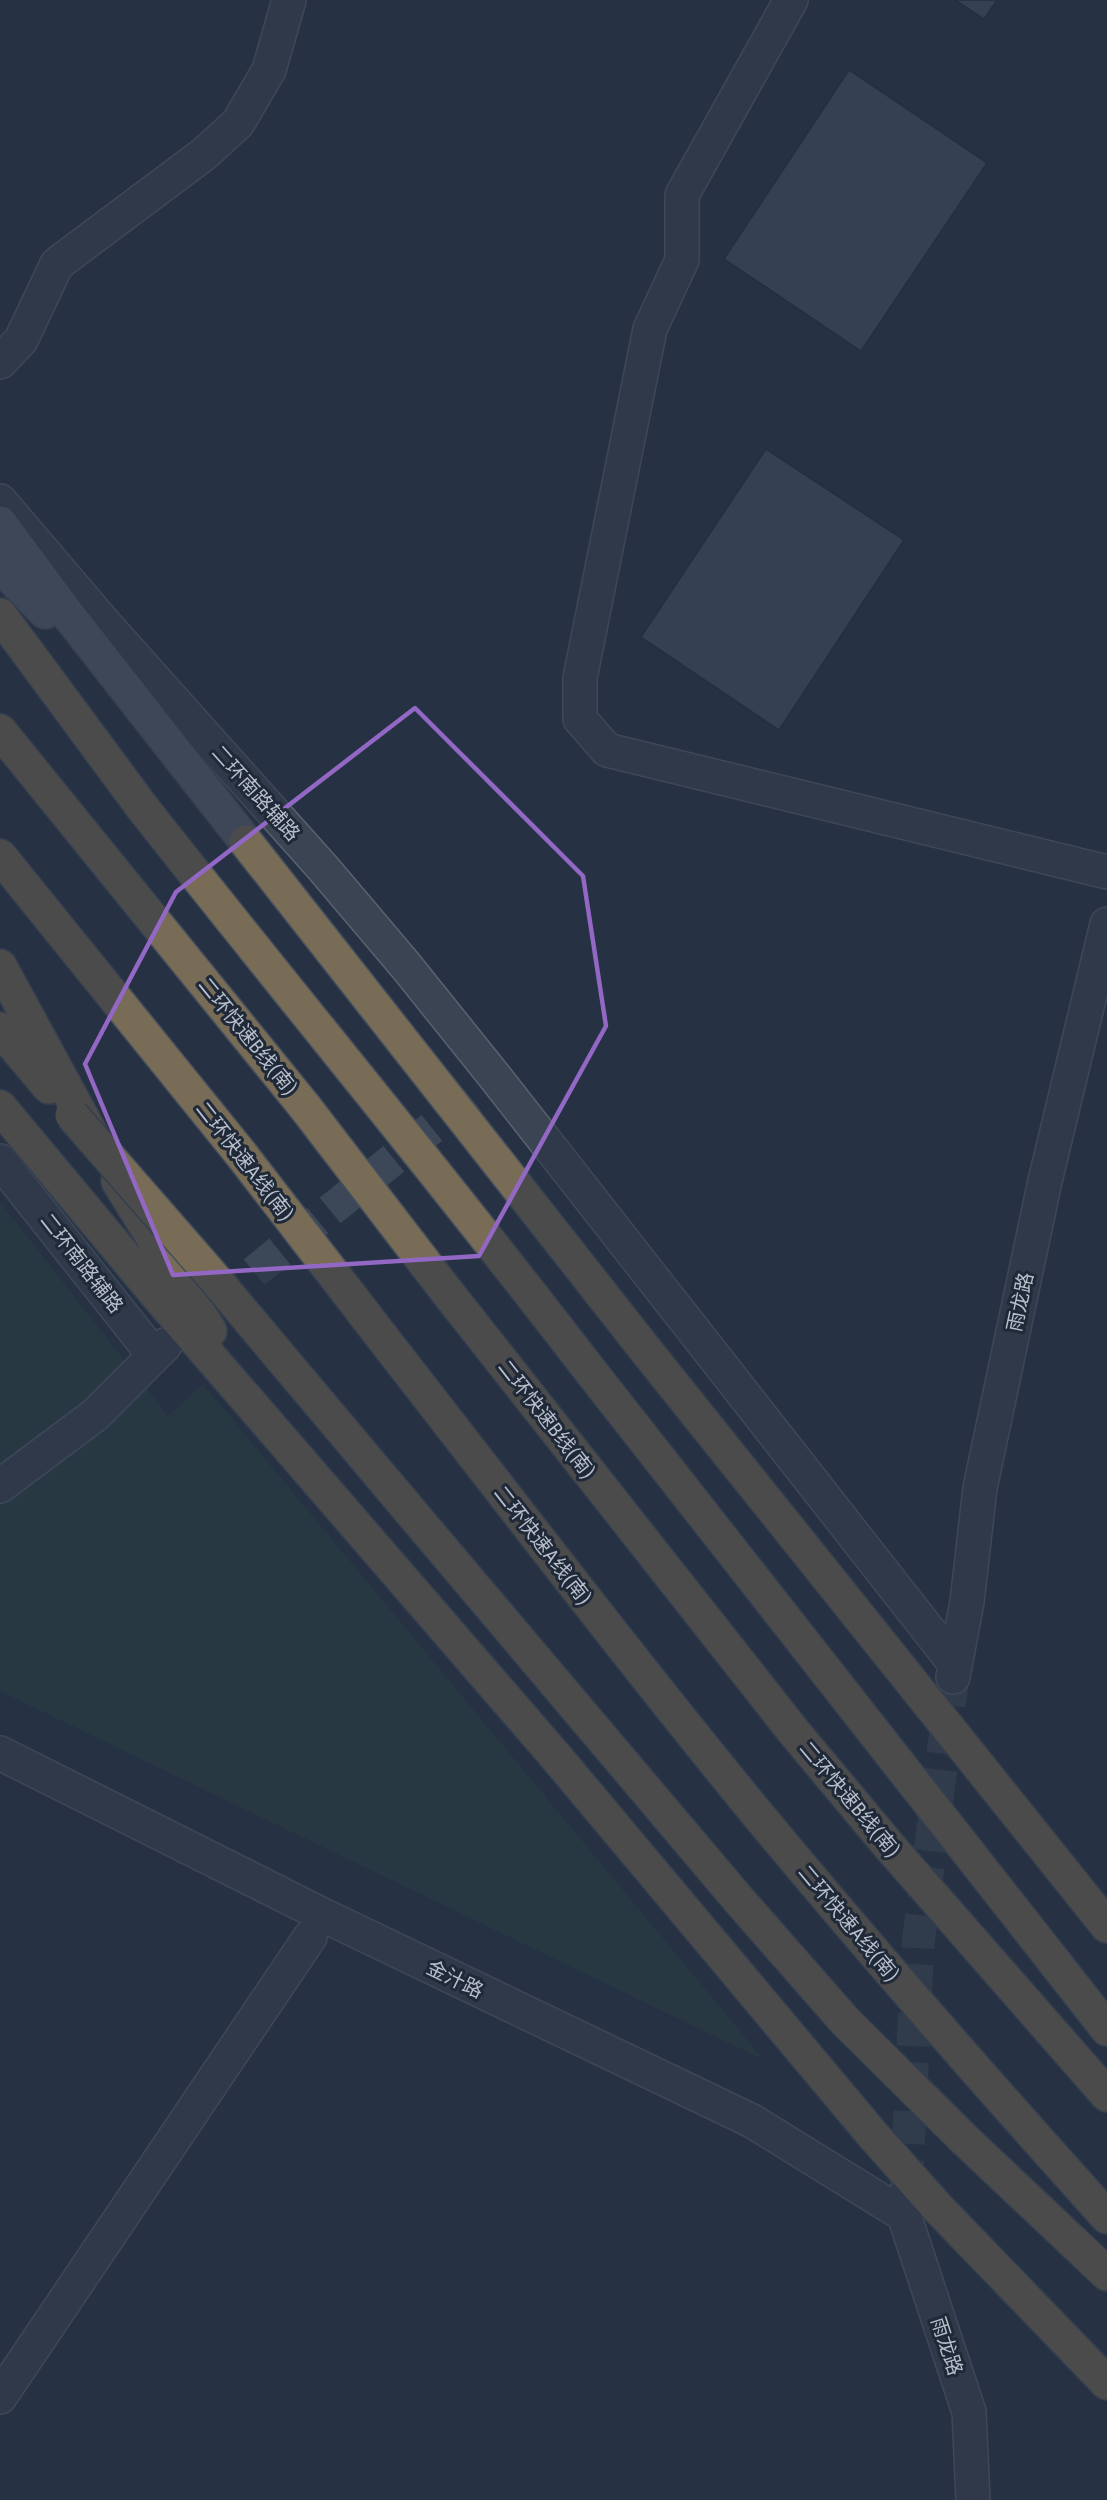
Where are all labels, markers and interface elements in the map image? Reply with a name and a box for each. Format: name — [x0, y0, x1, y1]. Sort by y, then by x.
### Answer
street label: 二环南路辅路 — [207, 740, 305, 846]
street label: 二环快速B线(南) — [193, 973, 303, 1099]
street label: 二环快速A线(南) — [191, 1097, 299, 1225]
street label: 二环南路辅路 — [36, 1208, 128, 1318]
street label: 雨龙路 — [1002, 1270, 1038, 1334]
street label: 二环快速B线(南) — [493, 1355, 601, 1483]
street label: 二环快速A线(南) — [489, 1481, 597, 1609]
street label: 二环快速B线(南) — [795, 1736, 905, 1862]
street label: 二环快速A线(南) — [793, 1860, 905, 1986]
street label: 金汁路 — [423, 1955, 487, 2003]
street label: 雨龙路 — [926, 2314, 968, 2378]

